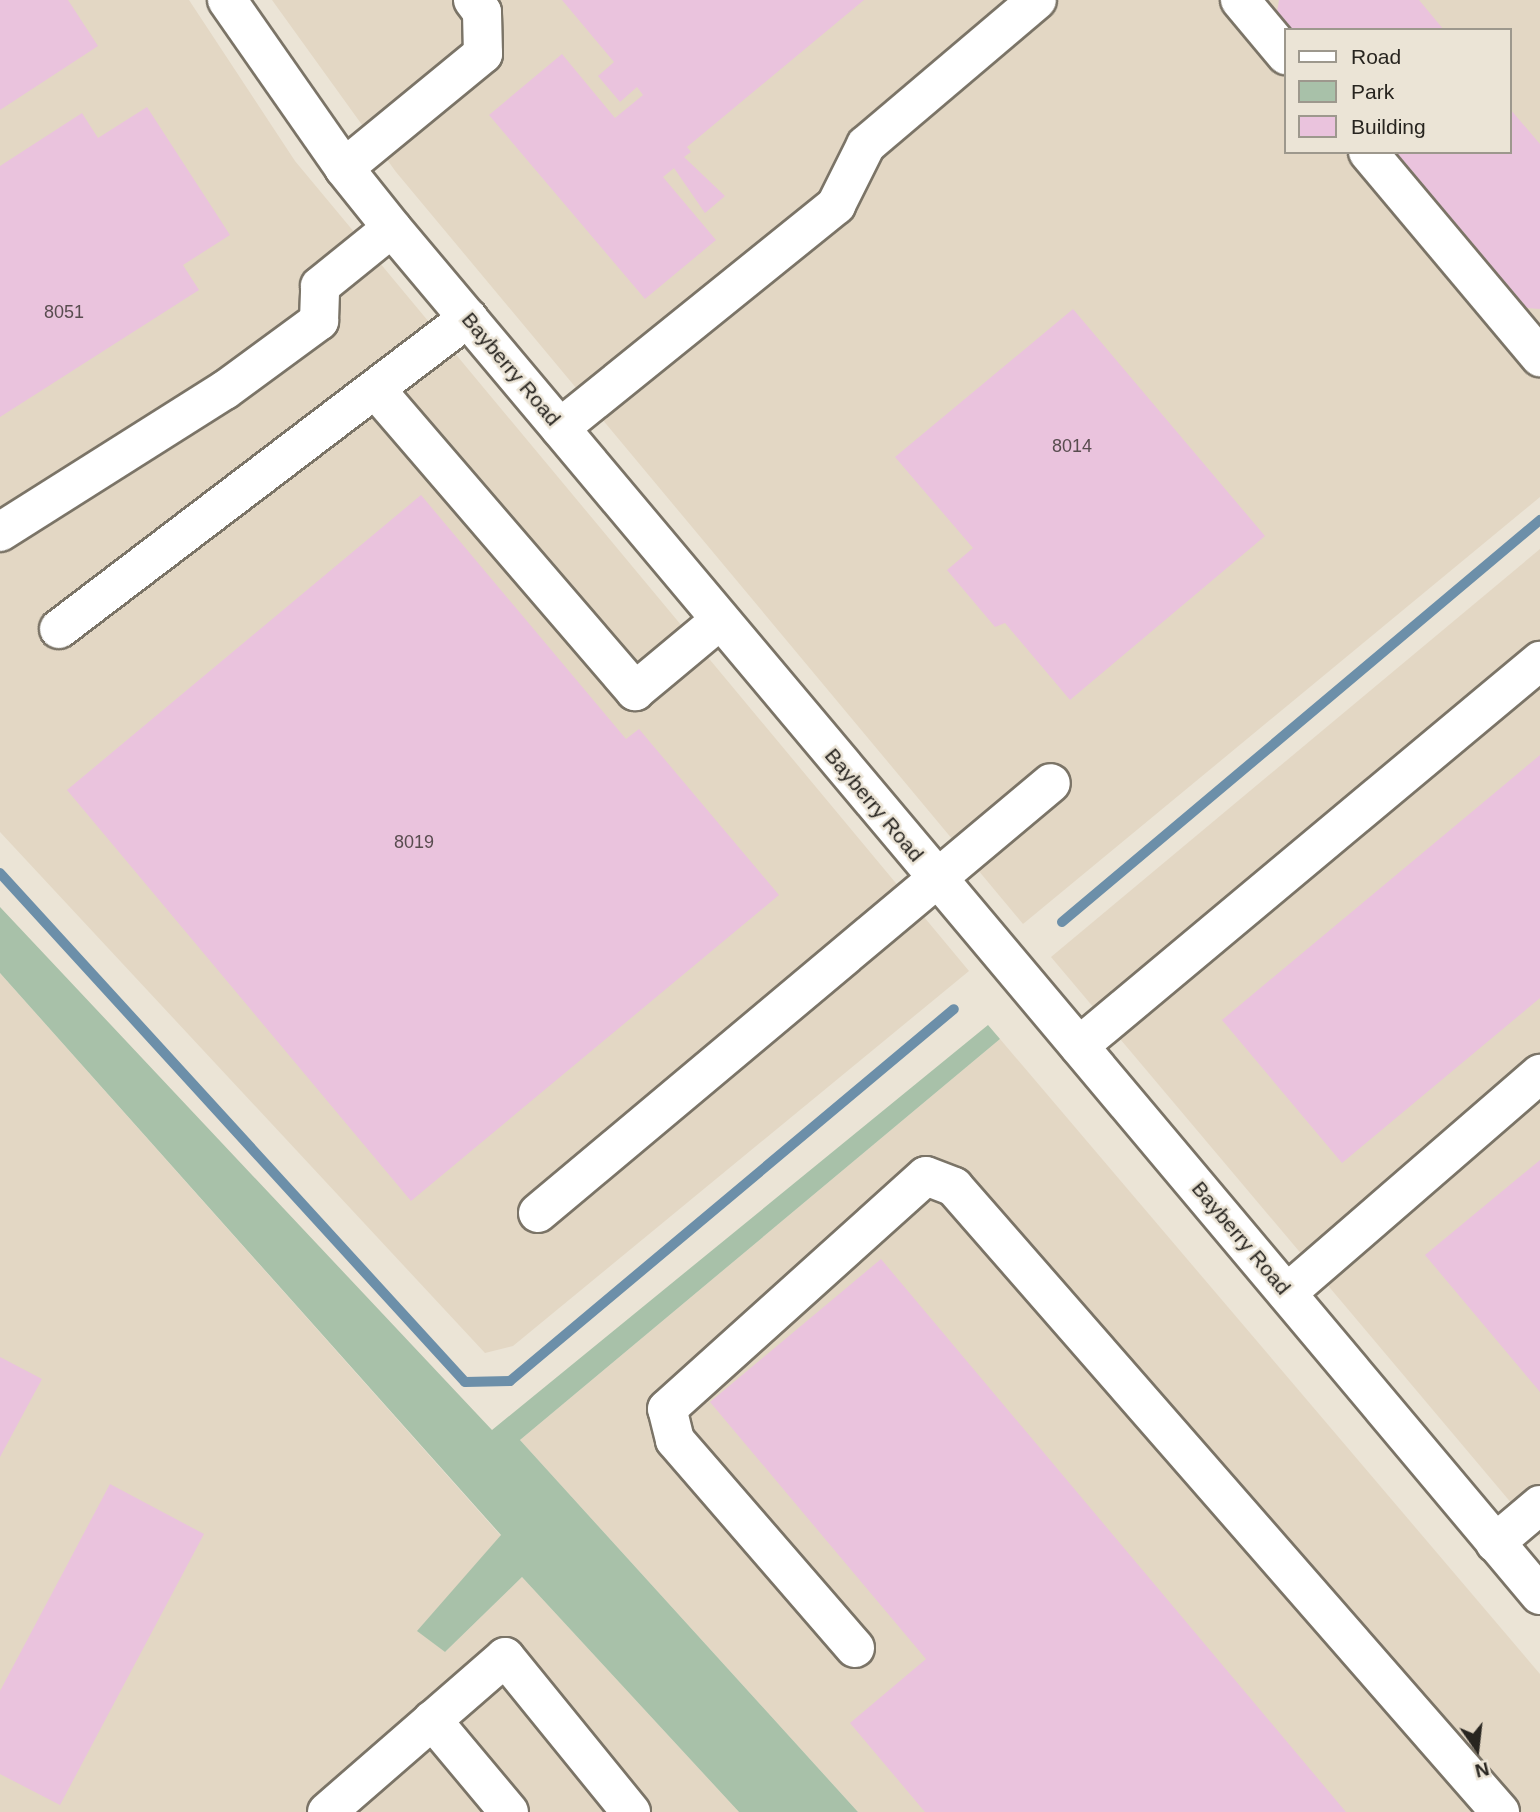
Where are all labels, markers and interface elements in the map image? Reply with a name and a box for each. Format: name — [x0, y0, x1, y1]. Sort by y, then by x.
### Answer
legend — [1284, 28, 1512, 154]
text: Road — [1351, 45, 1401, 68]
text: Park — [1351, 80, 1394, 103]
text: Building — [1351, 115, 1426, 138]
house number: 8051 — [44, 301, 84, 323]
street label: Bayberry Road — [456, 307, 566, 431]
house number: 8014 — [1052, 435, 1092, 457]
street label: Bayberry Road — [819, 743, 929, 867]
house number: 8019 — [394, 831, 434, 853]
street label: Bayberry Road — [1186, 1176, 1296, 1300]
north arrow — [1442, 1714, 1512, 1784]
text: N — [1473, 1758, 1491, 1782]

